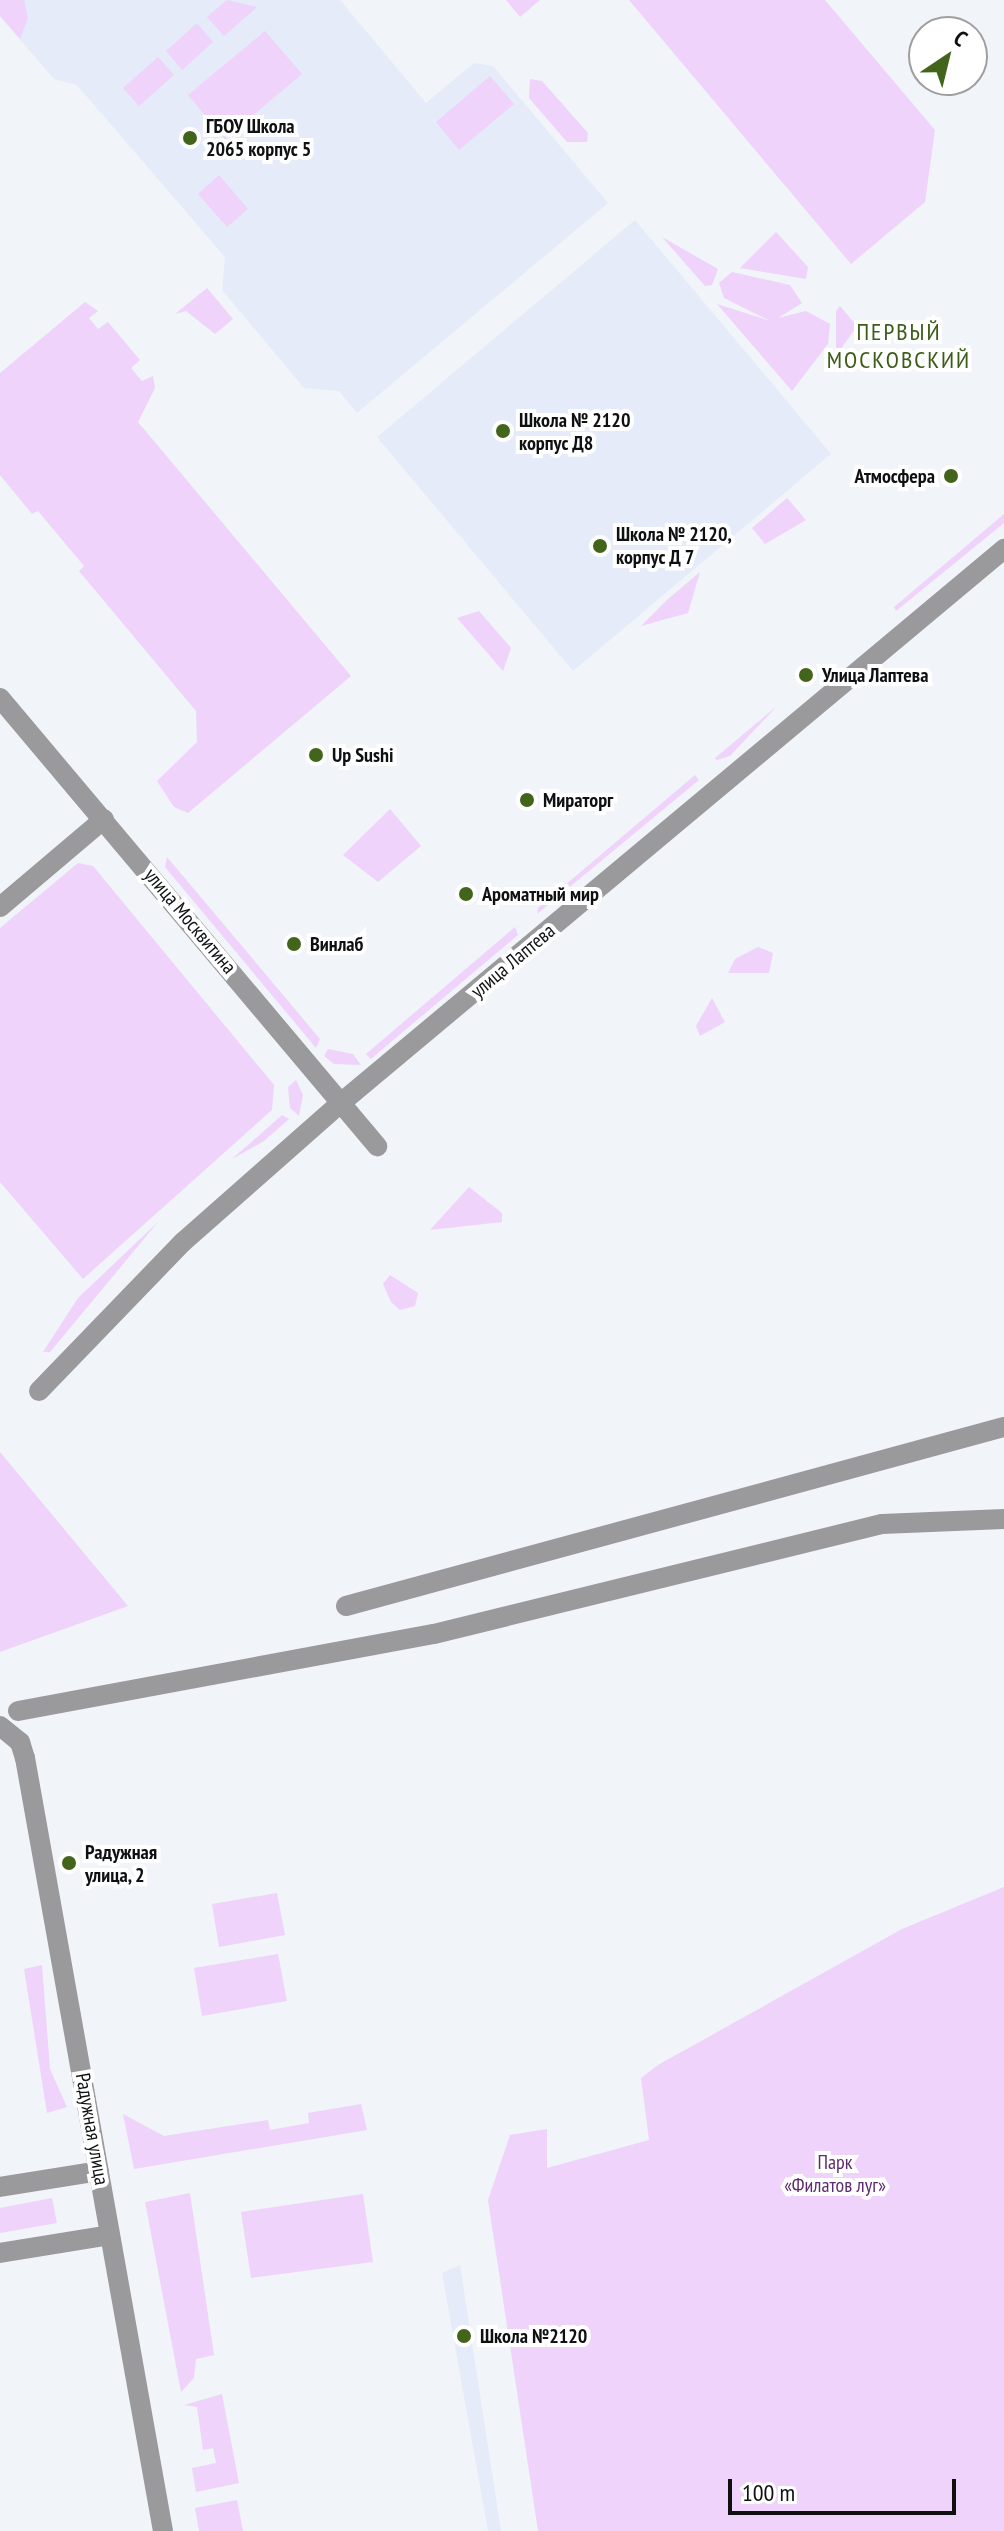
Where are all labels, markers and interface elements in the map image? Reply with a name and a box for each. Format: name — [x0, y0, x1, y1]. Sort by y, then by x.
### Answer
north arrow — [908, 16, 988, 96]
text: С — [948, 24, 973, 52]
place label: ГБОУ Школа 2065 корпус 5 — [206, 114, 311, 161]
marker: ГБОУ Школа 2065 корпус 5 — [181, 129, 199, 147]
district label: ПЕРВЫЙ МОСКОВСКИЙ — [827, 318, 971, 374]
place label: Школа № 2120 корпус Д8 — [519, 408, 630, 455]
marker: Школа № 2120 корпус Д8 — [494, 422, 512, 440]
place label: Атмосфера — [854, 464, 935, 488]
marker: Атмосфера — [942, 467, 960, 485]
place label: Школа № 2120, корпус Д 7 — [616, 522, 732, 569]
marker: Школа № 2120, корпус Д 7 — [591, 537, 609, 555]
place label: Улица Лаптева — [822, 663, 929, 687]
marker: Улица Лаптева — [797, 666, 815, 684]
place label: Up Sushi — [332, 743, 394, 767]
marker: Up Sushi — [307, 746, 325, 764]
place label: Мираторг — [543, 788, 613, 812]
marker: Мираторг — [518, 791, 536, 809]
street label: улица Москвитина — [139, 863, 241, 979]
place label: Ароматный мир — [482, 882, 599, 906]
marker: Ароматный мир — [457, 885, 475, 903]
street label: улица Лаптева — [466, 919, 560, 1003]
place label: Винлаб — [310, 932, 363, 956]
marker: Винлаб — [285, 935, 303, 953]
place label: Радужная улица, 2 — [85, 1840, 157, 1887]
marker: Радужная улица, 2 — [60, 1854, 78, 1872]
street label: Радужная улица — [70, 2071, 114, 2187]
park label: Парк «Филатов луг» — [784, 2151, 886, 2198]
place label: Школа №2120 — [480, 2324, 587, 2348]
marker: Школа №2120 — [455, 2327, 473, 2345]
scale bar — [732, 2463, 960, 2513]
text: 100 m — [742, 2477, 795, 2508]

